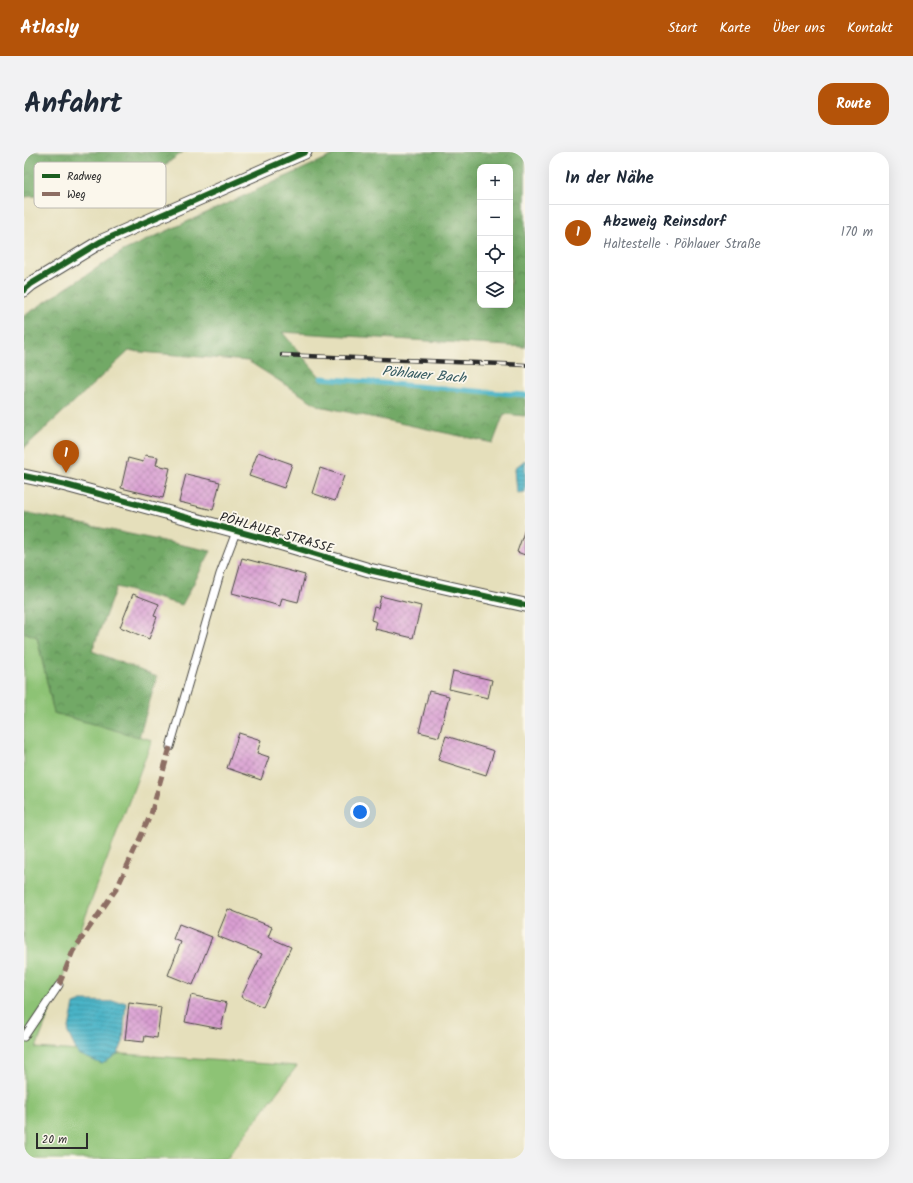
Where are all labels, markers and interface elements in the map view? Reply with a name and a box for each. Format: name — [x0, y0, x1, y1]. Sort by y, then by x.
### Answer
text: Atlasly — [20, 13, 79, 43]
text: Start — [668, 17, 697, 39]
text: Karte — [719, 17, 751, 39]
text: Über uns — [773, 17, 825, 39]
text: Kontakt — [847, 17, 893, 39]
text: Anfahrt — [24, 82, 122, 127]
button: Route — [818, 83, 889, 125]
legend — [34, 162, 166, 208]
map controls — [477, 164, 513, 308]
button: + — [477, 164, 513, 200]
text: In der Nähe — [565, 165, 654, 192]
text: Radweg — [67, 168, 102, 186]
text: Weg — [67, 186, 86, 204]
button: − — [477, 200, 513, 236]
text: Abzweig Reinsdorf — [603, 210, 725, 234]
text: 1 — [576, 222, 580, 243]
text: 170 m — [841, 222, 873, 243]
text: Haltestelle · Pöhlauer Straße — [603, 234, 761, 255]
button: locate — [477, 236, 513, 272]
button: layers — [477, 272, 513, 308]
water label: Pöhlauer Bach — [381, 360, 468, 390]
pin: 1 — [53, 440, 79, 473]
street label: PÖHLAUER STRASSE — [217, 507, 336, 560]
your location — [350, 802, 370, 822]
scale bar — [36, 1131, 88, 1150]
text: 20 m — [42, 1131, 67, 1149]

